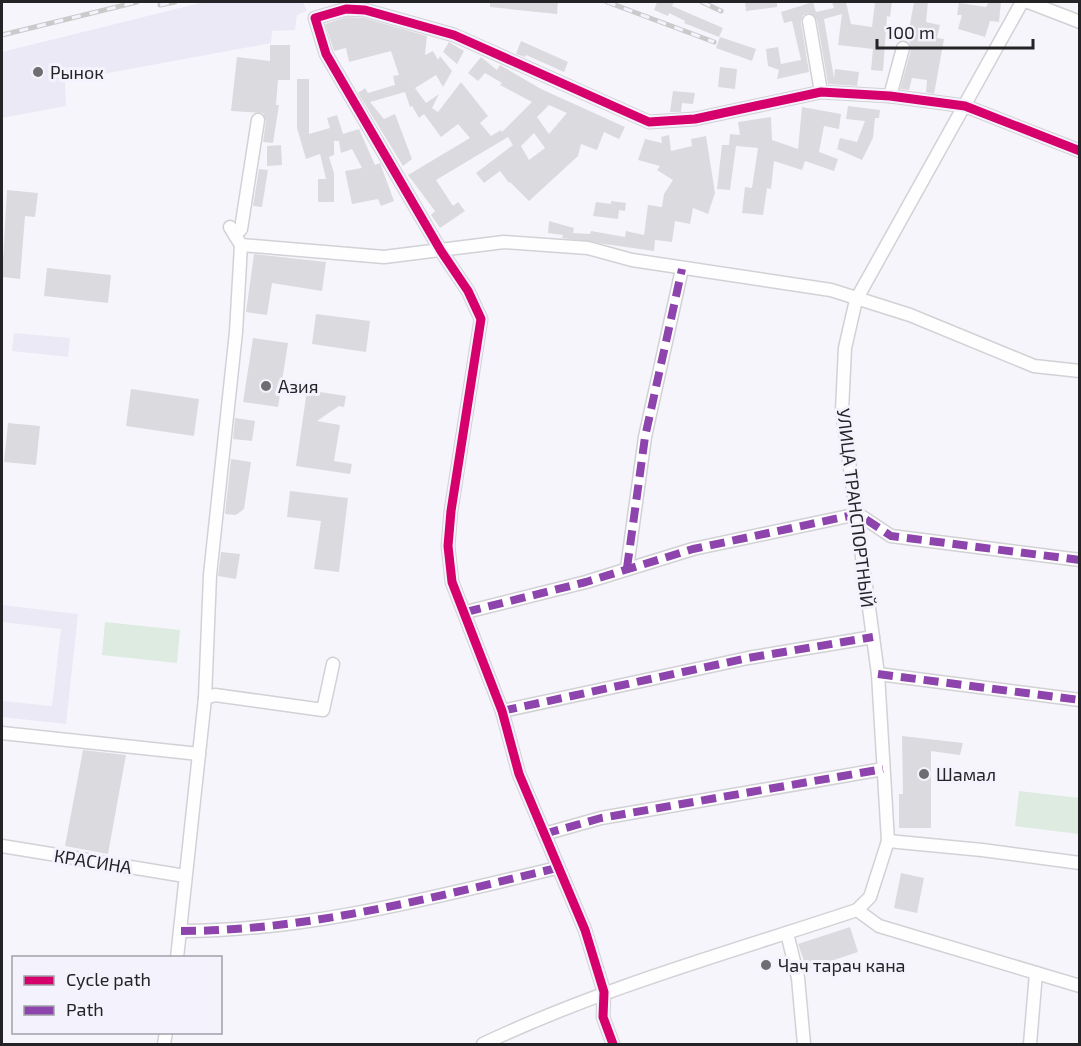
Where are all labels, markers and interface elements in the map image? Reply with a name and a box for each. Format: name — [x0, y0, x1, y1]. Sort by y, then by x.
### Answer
scale bar — [877, 12, 1033, 50]
text: 100 m — [886, 21, 935, 43]
place label: Рынок — [50, 61, 104, 83]
marker: Рынок — [31, 65, 45, 79]
place label: Азия — [278, 375, 318, 397]
marker: Азия — [259, 379, 273, 393]
street label: УЛИЦА ТРАНСПОРТНЫЙ — [833, 407, 879, 609]
place label: Шамал — [936, 763, 996, 785]
marker: Шамал — [917, 767, 931, 781]
street label: КРАСИНА — [53, 844, 134, 878]
place label: Чач тарач кана — [778, 954, 906, 976]
legend — [12, 956, 222, 1034]
marker: Чач тарач кана — [759, 958, 773, 972]
text: Cycle path — [66, 968, 151, 990]
text: Path — [66, 998, 104, 1020]

